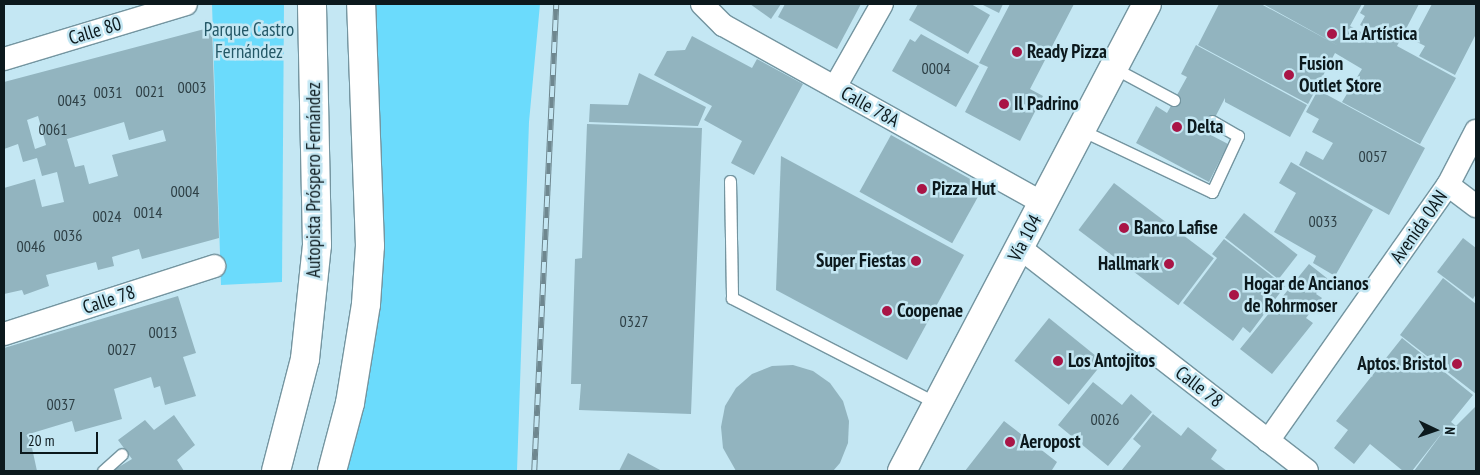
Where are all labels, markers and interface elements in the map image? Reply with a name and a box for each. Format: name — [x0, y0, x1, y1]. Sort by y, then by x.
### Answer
street label: Calle 80 — [66, 12, 124, 50]
park label: Parque Castro Fernández — [204, 19, 294, 63]
place label: La Artística — [1342, 23, 1418, 45]
marker: La Artística — [1326, 28, 1338, 40]
place label: Ready Pizza — [1027, 41, 1107, 63]
marker: Ready Pizza — [1011, 46, 1023, 58]
place label: Fusion Outlet Store — [1299, 53, 1382, 97]
house number: 0004 — [922, 58, 950, 78]
marker: Fusion Outlet Store — [1283, 69, 1295, 81]
house number: 0003 — [178, 77, 206, 97]
house number: 0021 — [136, 81, 164, 101]
house number: 0031 — [94, 82, 122, 102]
street label: Autopista Próspero Fernández — [303, 82, 325, 278]
street label: Calle 78A — [837, 82, 903, 132]
house number: 0043 — [58, 90, 86, 110]
place label: Il Padrino — [1014, 93, 1079, 115]
marker: Il Padrino — [998, 98, 1010, 110]
place label: Delta — [1187, 116, 1223, 138]
house number: 0061 — [39, 119, 67, 139]
marker: Delta — [1171, 121, 1183, 133]
house number: 0057 — [1359, 146, 1387, 166]
place label: Pizza Hut — [932, 178, 996, 200]
house number: 0004 — [171, 181, 199, 201]
marker: Pizza Hut — [916, 183, 928, 195]
street label: Avenida 0AN — [1386, 186, 1452, 268]
house number: 0014 — [134, 202, 162, 222]
house number: 0024 — [93, 206, 121, 226]
street label: Vía 104 — [1003, 211, 1047, 265]
house number: 0033 — [1309, 211, 1337, 231]
place label: Banco Lafise — [1134, 217, 1218, 239]
marker: Banco Lafise — [1118, 222, 1130, 234]
house number: 0036 — [54, 225, 82, 245]
house number: 0046 — [17, 236, 45, 256]
place label: Super Fiestas — [816, 250, 906, 272]
place label: Hallmark — [1098, 253, 1159, 275]
marker: Super Fiestas — [910, 255, 922, 267]
marker: Hallmark — [1163, 258, 1175, 270]
place label: Hogar de Ancianos de Rohrmoser — [1244, 273, 1369, 317]
street label: Calle 78 — [80, 281, 138, 319]
marker: Hogar de Ancianos de Rohrmoser — [1228, 289, 1240, 301]
place label: Coopenae — [897, 300, 963, 322]
marker: Coopenae — [881, 305, 893, 317]
house number: 0327 — [620, 311, 648, 331]
house number: 0013 — [149, 322, 177, 342]
house number: 0027 — [108, 339, 136, 359]
place label: Los Antojitos — [1068, 350, 1156, 372]
place label: Aptos. Bristol — [1356, 353, 1447, 375]
marker: Los Antojitos — [1052, 355, 1064, 367]
marker: Aptos. Bristol — [1451, 358, 1463, 370]
street label: Calle 78 — [1171, 361, 1227, 413]
house number: 0037 — [47, 394, 75, 414]
north arrow — [1410, 405, 1460, 455]
house number: 0026 — [1091, 409, 1119, 429]
scale bar — [22, 422, 100, 454]
text: N — [1441, 427, 1459, 435]
text: 20 m — [28, 431, 54, 450]
place label: Aeropost — [1020, 431, 1080, 453]
marker: Aeropost — [1004, 436, 1016, 448]

